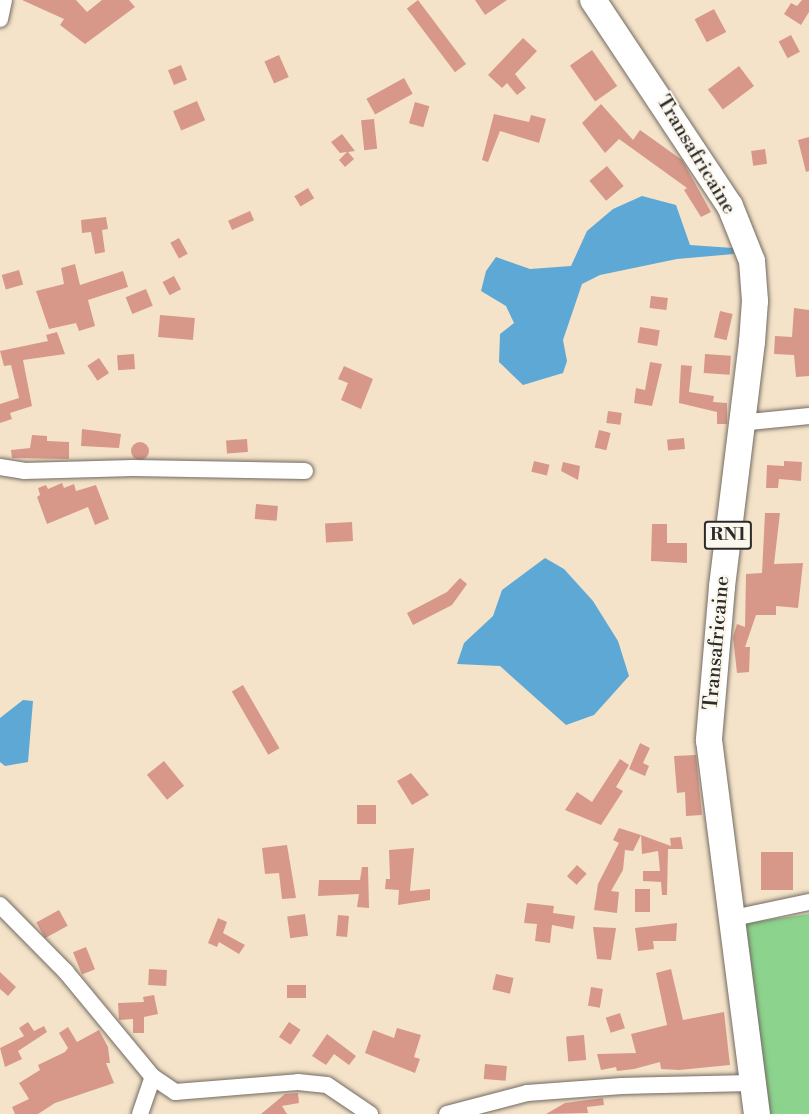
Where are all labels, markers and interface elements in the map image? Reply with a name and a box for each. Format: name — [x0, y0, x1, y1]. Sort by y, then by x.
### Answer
street label: Transafricaine — [651, 91, 741, 219]
road number: RN1 — [702, 520, 754, 550]
street label: Transafricaine — [699, 575, 735, 711]

